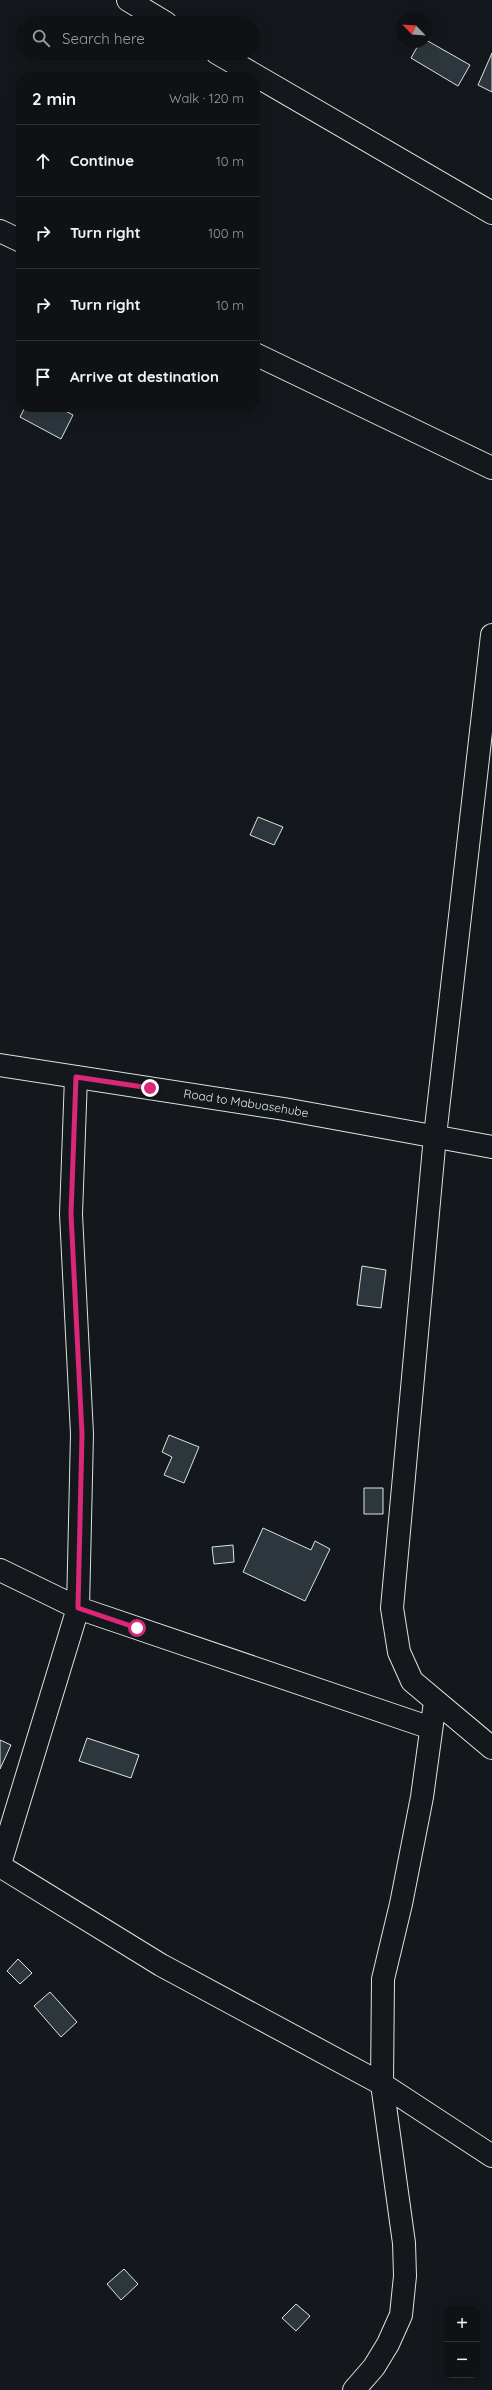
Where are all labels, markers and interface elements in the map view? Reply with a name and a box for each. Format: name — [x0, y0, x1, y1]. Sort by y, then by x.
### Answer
north arrow — [396, 12, 432, 48]
search box — [16, 16, 260, 60]
icon: search — [30, 27, 52, 49]
text: Search here — [62, 29, 145, 48]
text: 2 min — [32, 88, 76, 109]
text: Walk · 120 m — [169, 90, 244, 106]
icon: ahead — [32, 150, 54, 172]
text: Continue — [70, 151, 134, 170]
text: 10 m — [216, 153, 244, 169]
icon: right — [32, 222, 54, 244]
text: Turn right — [70, 223, 141, 242]
text: 100 m — [208, 225, 244, 241]
icon: right — [32, 294, 54, 316]
text: Turn right — [70, 295, 141, 314]
text: 10 m — [216, 297, 244, 313]
icon: arrive — [32, 366, 54, 388]
text: Arrive at destination — [70, 367, 219, 386]
route end — [141, 1079, 159, 1097]
street label: Road to Mabuasehube — [183, 1086, 310, 1120]
route start — [128, 1619, 146, 1637]
map controls — [444, 2306, 480, 2378]
button: + — [444, 2306, 480, 2342]
button: − — [444, 2342, 480, 2378]

